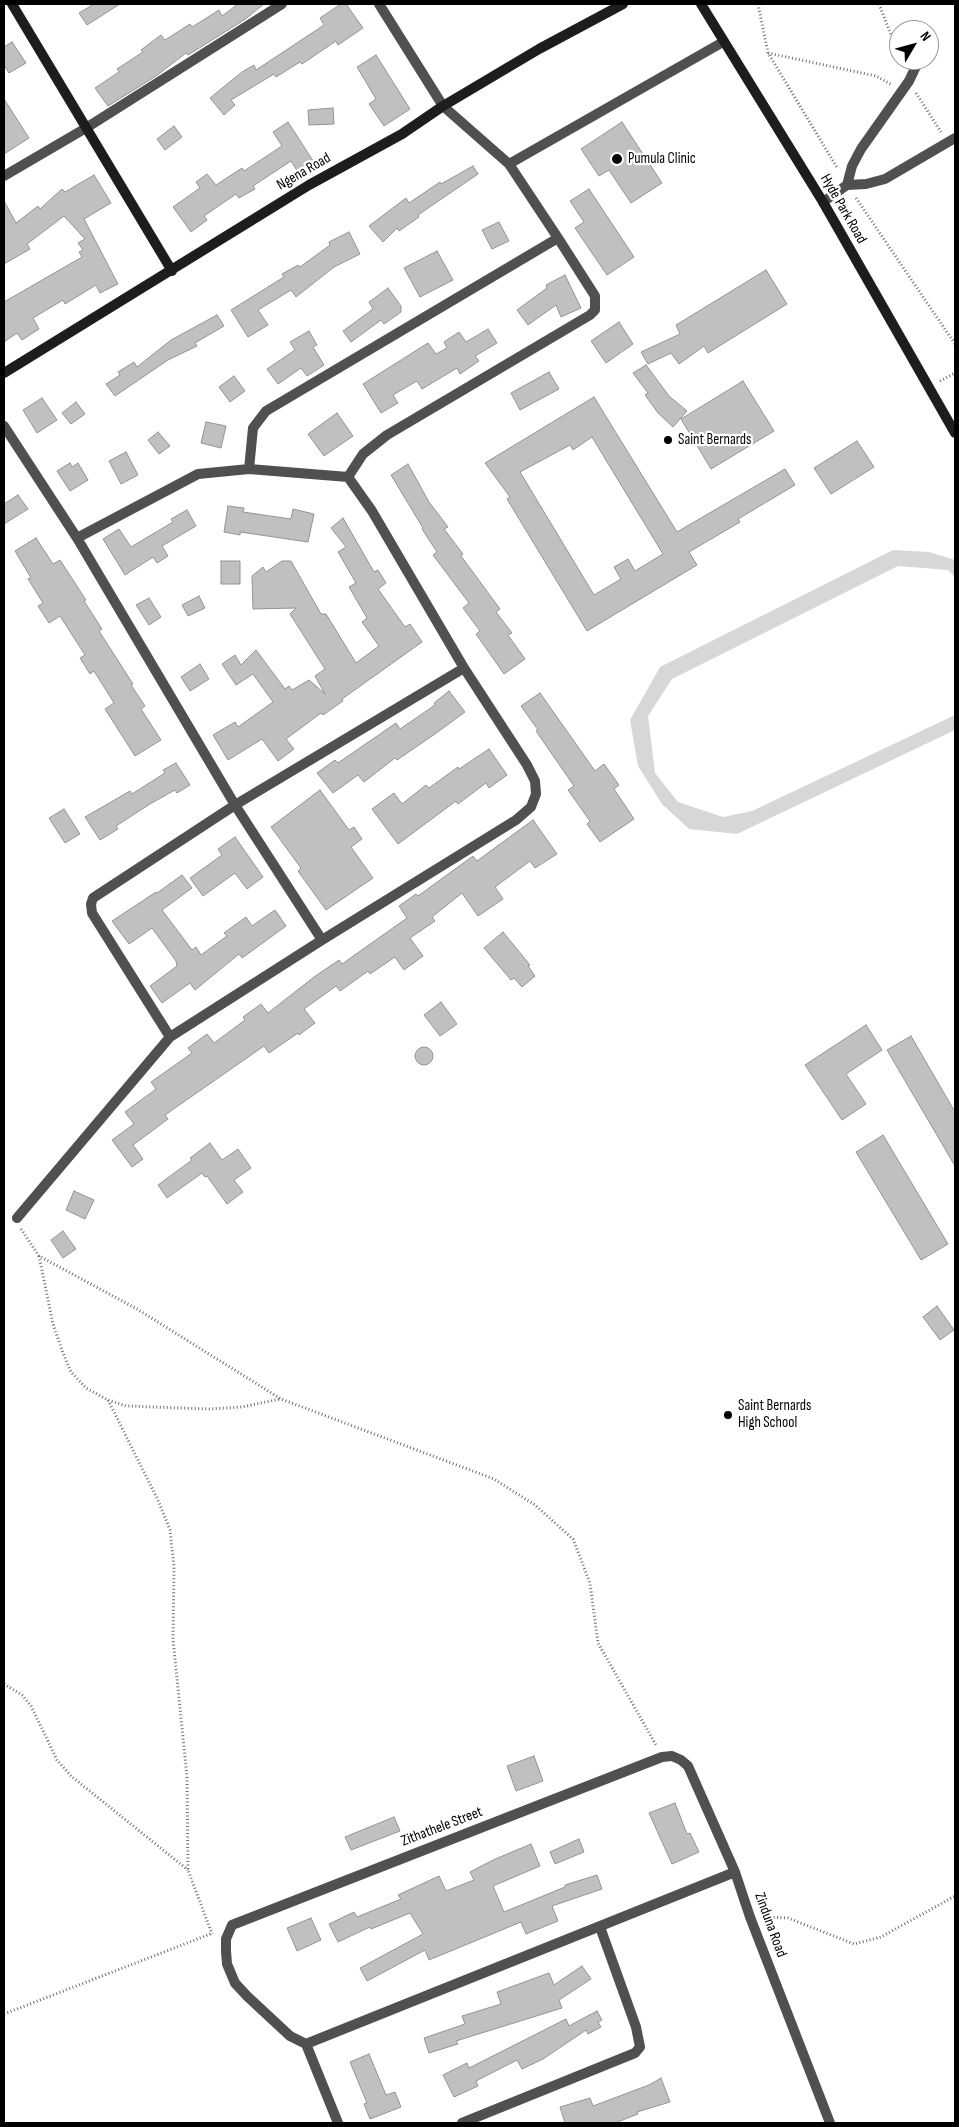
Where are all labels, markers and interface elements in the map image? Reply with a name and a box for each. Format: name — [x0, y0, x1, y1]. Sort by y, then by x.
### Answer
north arrow — [889, 20, 939, 70]
text: N — [917, 28, 935, 44]
street label: Ngena Road — [274, 149, 334, 195]
place label: Pumula Clinic — [628, 150, 696, 168]
marker: Pumula Clinic — [610, 152, 624, 166]
street label: Hyde Park Road — [816, 171, 870, 247]
place label: Saint Bernards — [678, 431, 751, 449]
marker: Saint Bernards — [662, 434, 674, 446]
place label: Saint Bernards High School — [738, 1397, 811, 1432]
marker: Saint Bernards High School — [722, 1409, 734, 1421]
street label: Zithathele Street — [399, 1803, 485, 1851]
street label: Zinduna Road — [750, 1890, 790, 1960]

